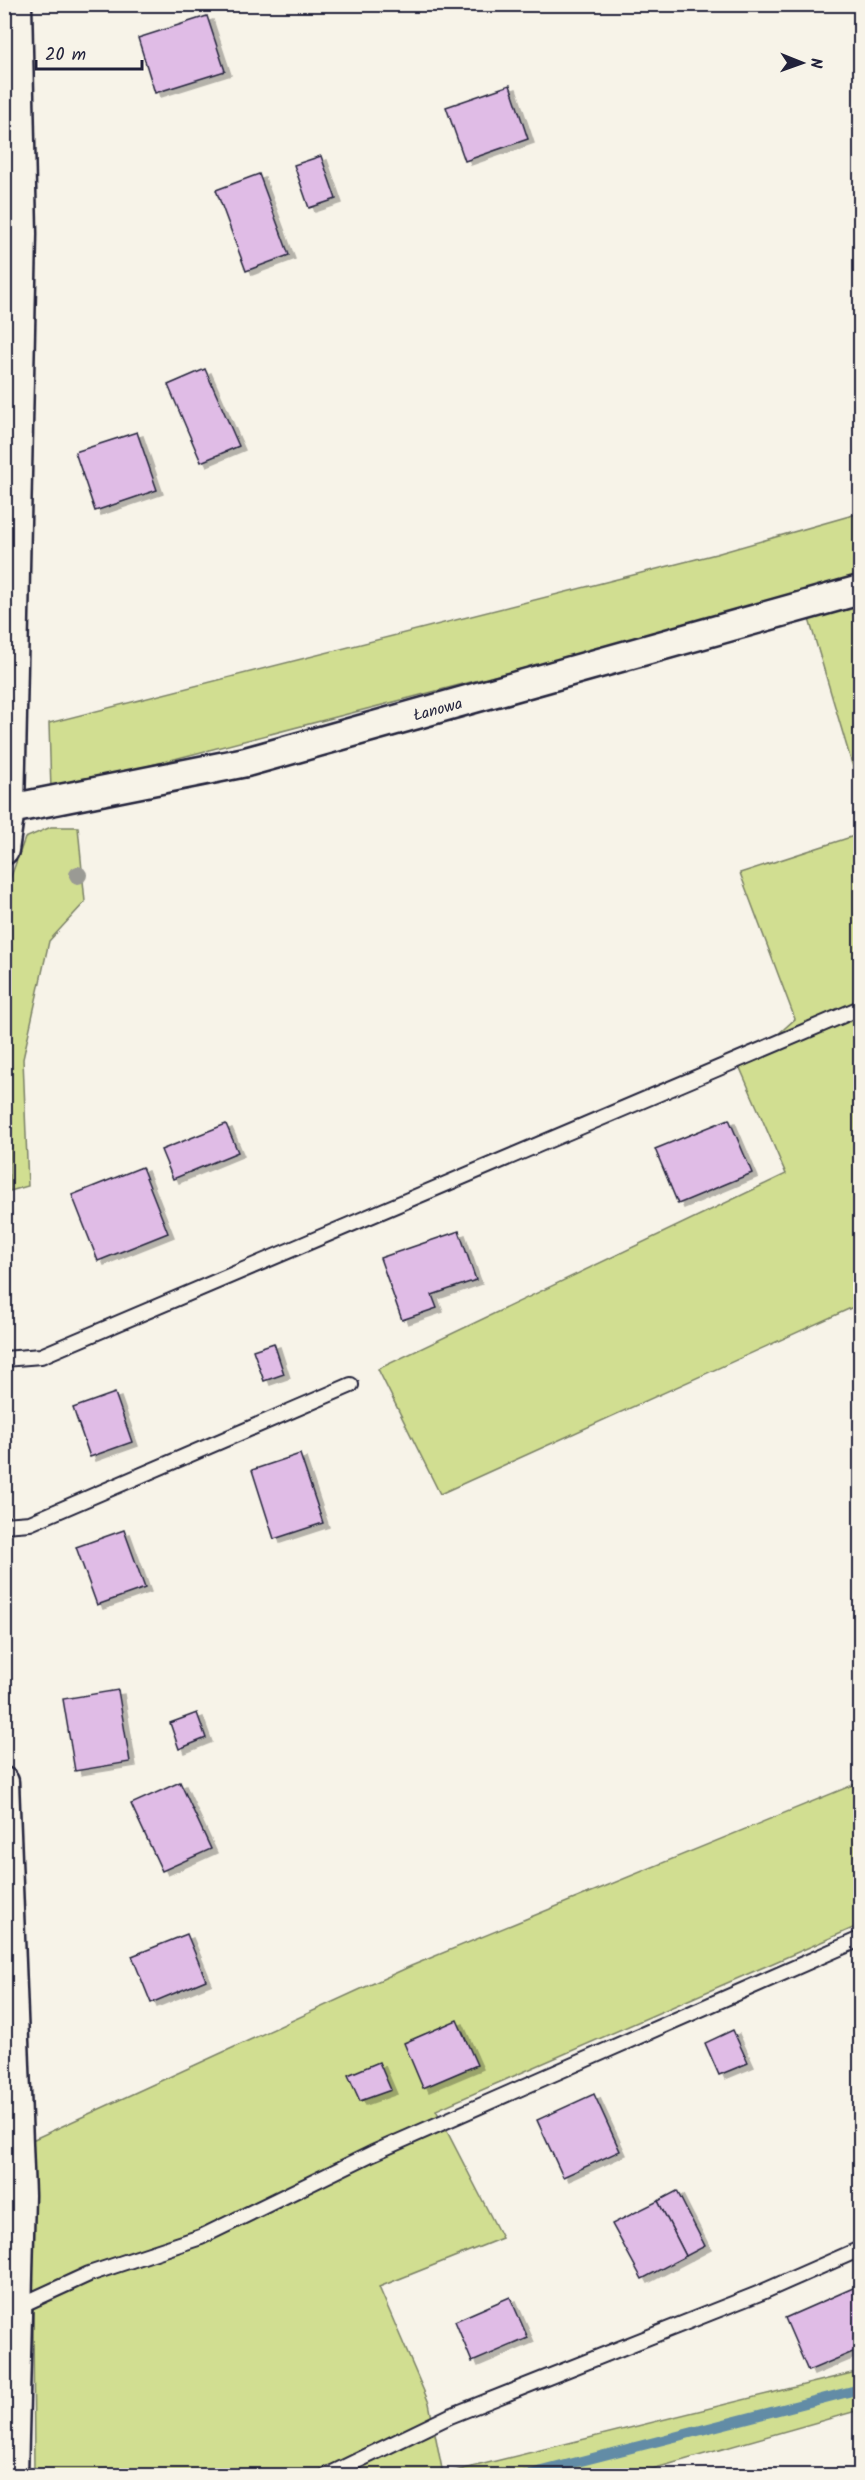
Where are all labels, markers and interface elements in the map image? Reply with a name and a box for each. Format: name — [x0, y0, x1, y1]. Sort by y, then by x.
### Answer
scale bar — [36, 33, 142, 71]
north arrow — [772, 33, 832, 93]
text: 20 m — [45, 41, 86, 70]
text: N — [803, 58, 828, 69]
street label: Łanowa — [411, 691, 465, 729]

